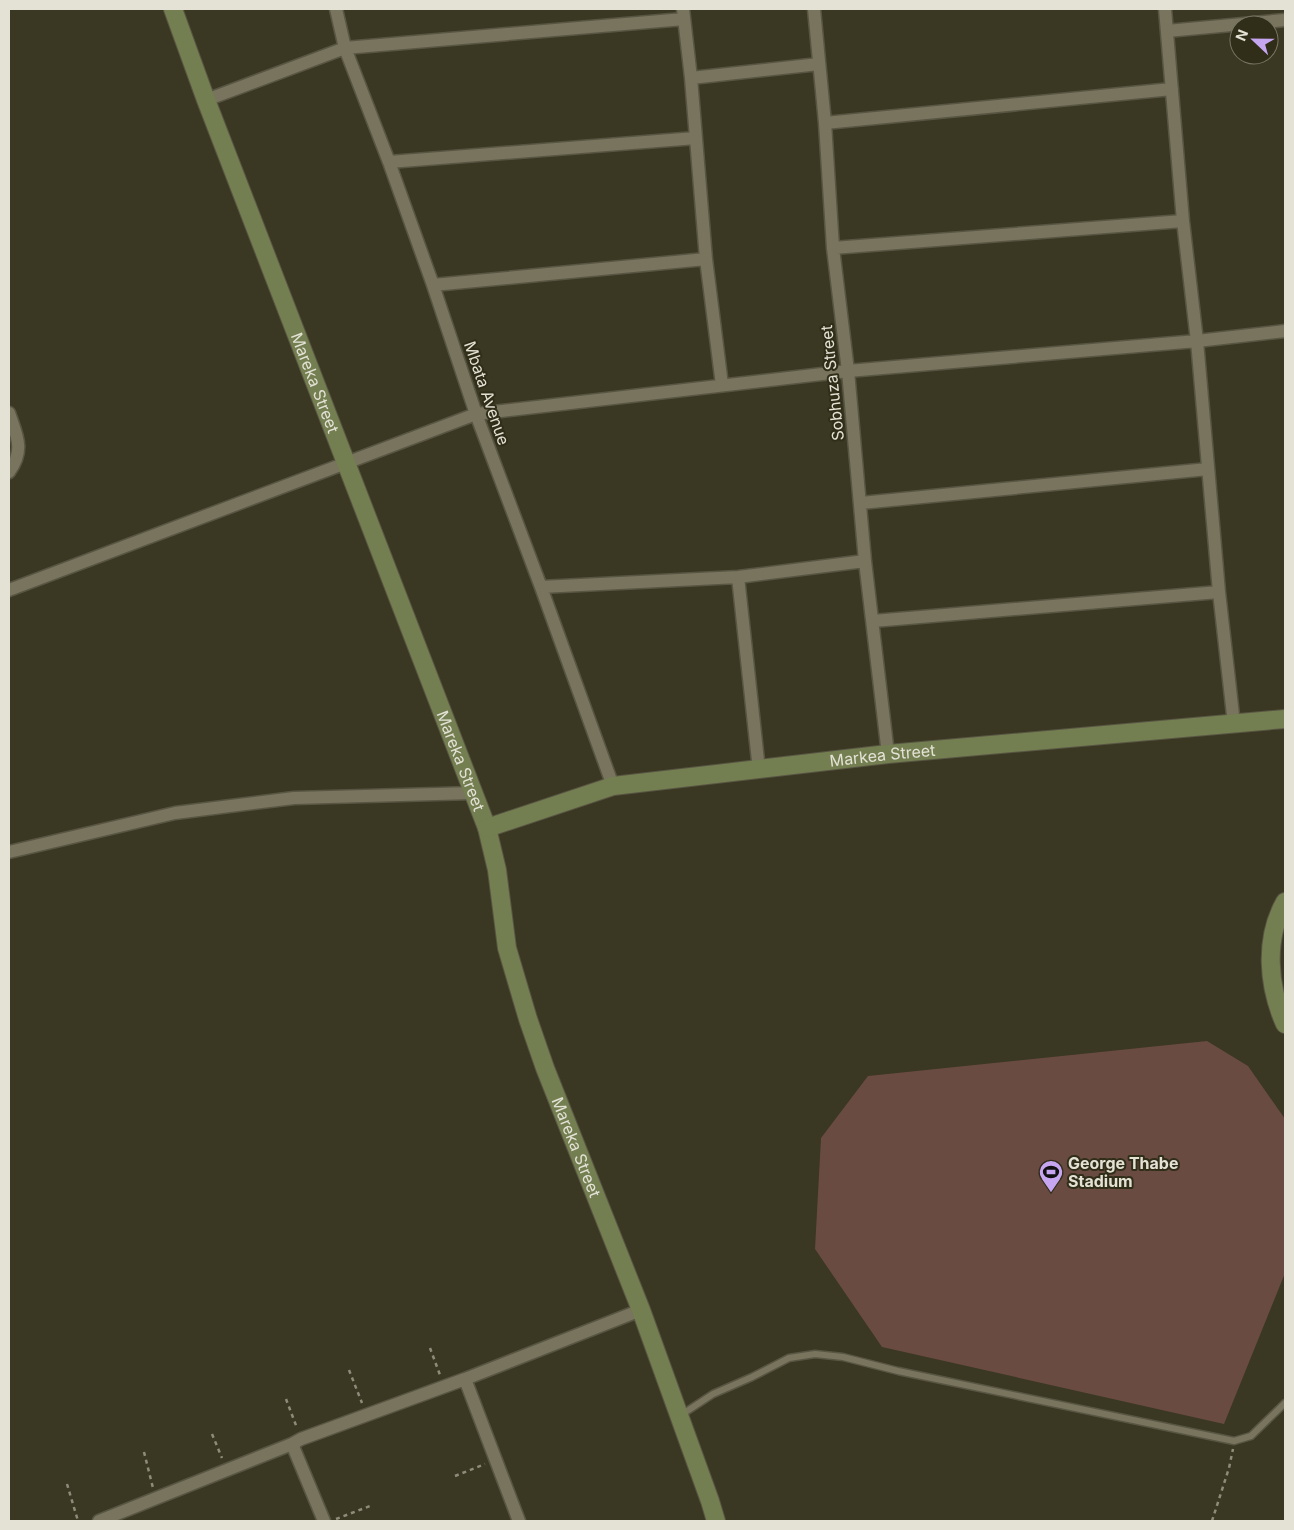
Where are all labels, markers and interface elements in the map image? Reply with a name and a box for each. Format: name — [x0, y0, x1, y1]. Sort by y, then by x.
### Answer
north arrow — [1229, 15, 1279, 65]
text: N — [1232, 27, 1251, 43]
street label: Sobhuza Street — [816, 324, 848, 442]
street label: Mareka Street — [287, 330, 344, 436]
street label: Mbata Avenue — [460, 339, 514, 447]
street label: Mareka Street — [433, 708, 489, 814]
street label: Markea Street — [828, 740, 936, 771]
street label: Mareka Street — [548, 1094, 605, 1200]
place label: George Thabe Stadium — [1068, 1153, 1178, 1191]
sports icon: George Thabe Stadium — [1038, 1159, 1064, 1193]

